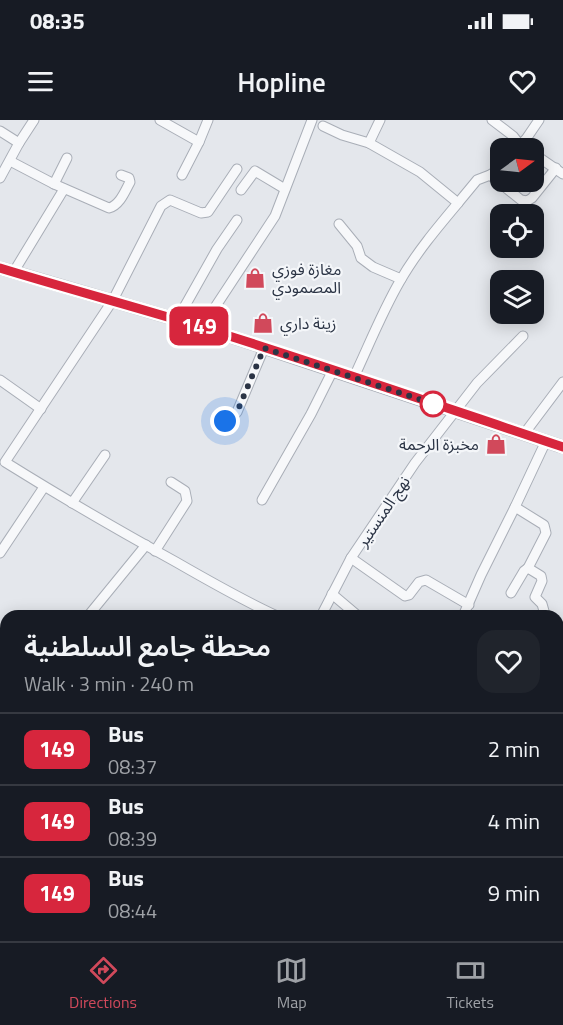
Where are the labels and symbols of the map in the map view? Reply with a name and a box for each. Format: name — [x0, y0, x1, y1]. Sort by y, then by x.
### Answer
north arrow — [490, 138, 544, 192]
place label: مغازة فوزي المصمودي — [272, 257, 341, 300]
shop icon: مغازة فوزي المصمودي — [243, 266, 267, 290]
line badge: 149 — [164, 306, 234, 346]
shop icon: زينة داري — [251, 311, 275, 335]
place label: زينة داري — [280, 311, 336, 336]
unlabelled marker — [420, 391, 446, 417]
your location — [210, 406, 240, 436]
place label: مخبزة الرحمة — [399, 432, 479, 456]
shop icon: مخبزة الرحمة — [484, 432, 508, 456]
street label: نهج المنستير — [350, 471, 416, 553]

